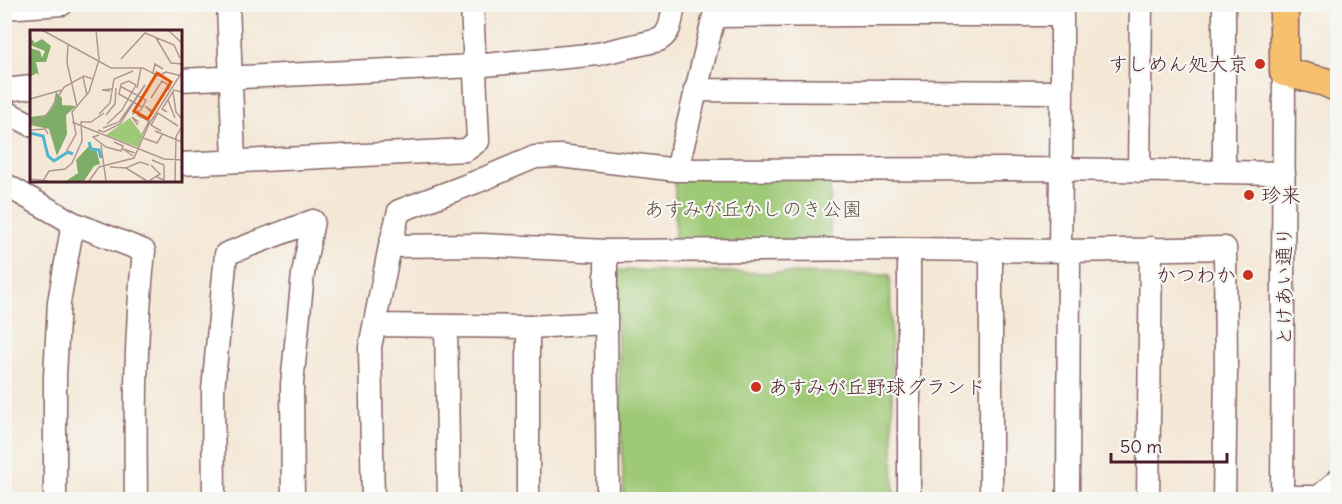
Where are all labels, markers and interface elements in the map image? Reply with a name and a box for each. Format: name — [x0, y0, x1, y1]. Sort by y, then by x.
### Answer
inset map — [30, 30, 182, 182]
place label: すしめん処大京 — [1108, 51, 1248, 76]
marker: すしめん処大京 — [1253, 57, 1267, 71]
place label: 珍来 — [1261, 182, 1301, 207]
marker: 珍来 — [1242, 188, 1256, 202]
park label: あすみが丘かしのき公園 — [644, 196, 862, 221]
street label: とけあい通り — [1271, 226, 1296, 346]
place label: かつわか — [1156, 262, 1236, 287]
marker: かつわか — [1241, 268, 1255, 282]
place label: あすみが丘野球グランド — [768, 374, 986, 399]
marker: あすみが丘野球グランド — [749, 380, 763, 394]
scale bar — [1111, 426, 1226, 464]
text: 50 m — [1120, 435, 1162, 458]

